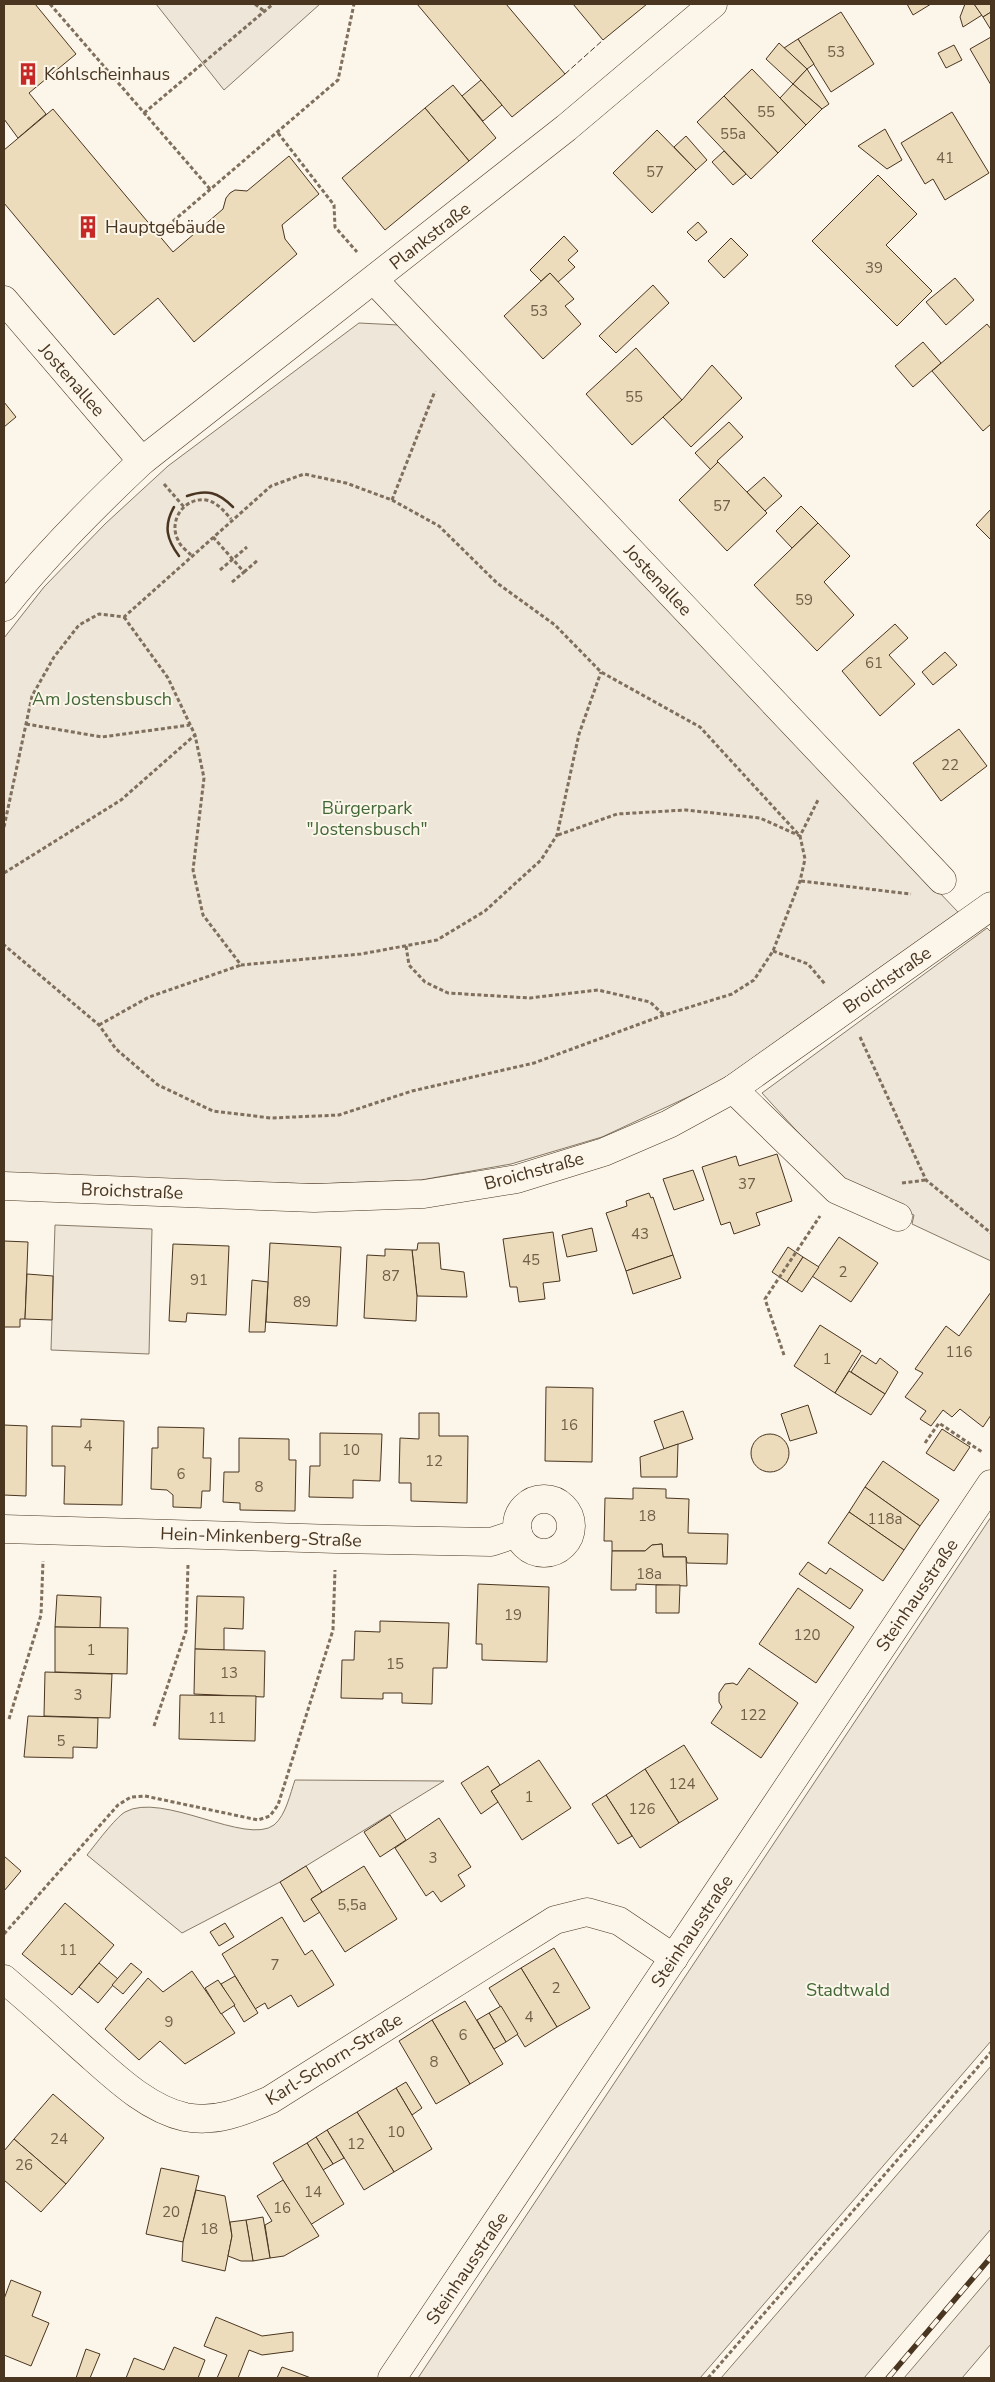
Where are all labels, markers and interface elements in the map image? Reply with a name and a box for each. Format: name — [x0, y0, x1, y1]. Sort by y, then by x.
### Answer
house number: 53 — [827, 42, 845, 62]
building icon: Kohlscheinhaus — [15, 61, 41, 87]
place label: Kohlscheinhaus — [44, 62, 170, 86]
house number: 55 — [757, 102, 775, 122]
house number: 55a — [720, 124, 746, 144]
house number: 41 — [936, 148, 954, 168]
house number: 57 — [646, 162, 664, 182]
street label: Plankstraße — [384, 197, 476, 275]
building icon: Hauptgebäude — [75, 214, 101, 240]
place label: Hauptgebäude — [105, 215, 225, 239]
house number: 39 — [865, 258, 883, 278]
house number: 53 — [530, 301, 548, 321]
street label: Jostenallee — [33, 338, 110, 422]
house number: 55 — [625, 387, 643, 407]
house number: 57 — [713, 496, 731, 516]
street label: Jostenallee — [618, 538, 697, 621]
house number: 59 — [795, 590, 813, 610]
house number: 61 — [865, 653, 883, 673]
park label: Am Jostensbusch — [32, 687, 172, 711]
house number: 22 — [941, 755, 959, 775]
park label: Bürgerpark "Jostensbusch" — [307, 796, 427, 841]
street label: Broichstraße — [838, 941, 936, 1019]
street label: Broichstraße — [481, 1146, 587, 1196]
house number: 37 — [738, 1174, 756, 1194]
street label: Broichstraße — [80, 1177, 184, 1205]
house number: 43 — [631, 1224, 649, 1244]
house number: 45 — [522, 1250, 540, 1270]
house number: 2 — [838, 1262, 848, 1282]
house number: 87 — [382, 1266, 400, 1286]
house number: 91 — [190, 1270, 208, 1290]
house number: 89 — [293, 1292, 311, 1312]
house number: 116 — [945, 1342, 973, 1362]
house number: 1 — [822, 1349, 832, 1369]
house number: 16 — [560, 1415, 578, 1435]
house number: 4 — [83, 1436, 93, 1456]
house number: 10 — [342, 1440, 360, 1460]
house number: 12 — [425, 1451, 443, 1471]
house number: 6 — [176, 1464, 186, 1484]
house number: 8 — [254, 1477, 264, 1497]
house number: 18 — [638, 1506, 656, 1526]
house number: 118a — [868, 1509, 902, 1529]
street label: Hein-Minkenberg-Straße — [160, 1521, 362, 1553]
street label: Steinhausstraße — [870, 1534, 964, 1656]
house number: 18a — [636, 1564, 662, 1584]
house number: 19 — [504, 1605, 522, 1625]
house number: 120 — [793, 1625, 821, 1645]
house number: 1 — [86, 1640, 96, 1660]
house number: 15 — [386, 1654, 404, 1674]
house number: 13 — [220, 1663, 238, 1683]
house number: 3 — [73, 1685, 83, 1705]
house number: 122 — [739, 1705, 767, 1725]
house number: 11 — [208, 1708, 226, 1728]
house number: 5 — [56, 1731, 66, 1751]
house number: 124 — [668, 1774, 696, 1794]
house number: 1 — [524, 1787, 534, 1807]
house number: 126 — [628, 1799, 656, 1819]
house number: 3 — [428, 1848, 438, 1868]
street label: Steinhausstraße — [645, 1870, 739, 1992]
house number: 5,5a — [337, 1895, 367, 1915]
house number: 11 — [59, 1940, 77, 1960]
house number: 7 — [270, 1955, 280, 1975]
house number: 2 — [551, 1978, 561, 1998]
park label: Stadtwald — [806, 1978, 890, 2002]
street label: Karl-Schorn-Straße — [261, 2007, 407, 2111]
house number: 4 — [524, 2007, 534, 2027]
house number: 9 — [164, 2012, 174, 2032]
house number: 6 — [458, 2025, 468, 2045]
house number: 8 — [429, 2052, 439, 2072]
house number: 10 — [387, 2122, 405, 2142]
house number: 24 — [50, 2129, 68, 2149]
house number: 12 — [347, 2134, 365, 2154]
house number: 26 — [15, 2155, 33, 2175]
house number: 14 — [304, 2182, 322, 2202]
house number: 16 — [273, 2198, 291, 2218]
house number: 20 — [162, 2202, 180, 2222]
street label: Steinhausstraße — [420, 2207, 514, 2329]
house number: 18 — [200, 2219, 218, 2239]

